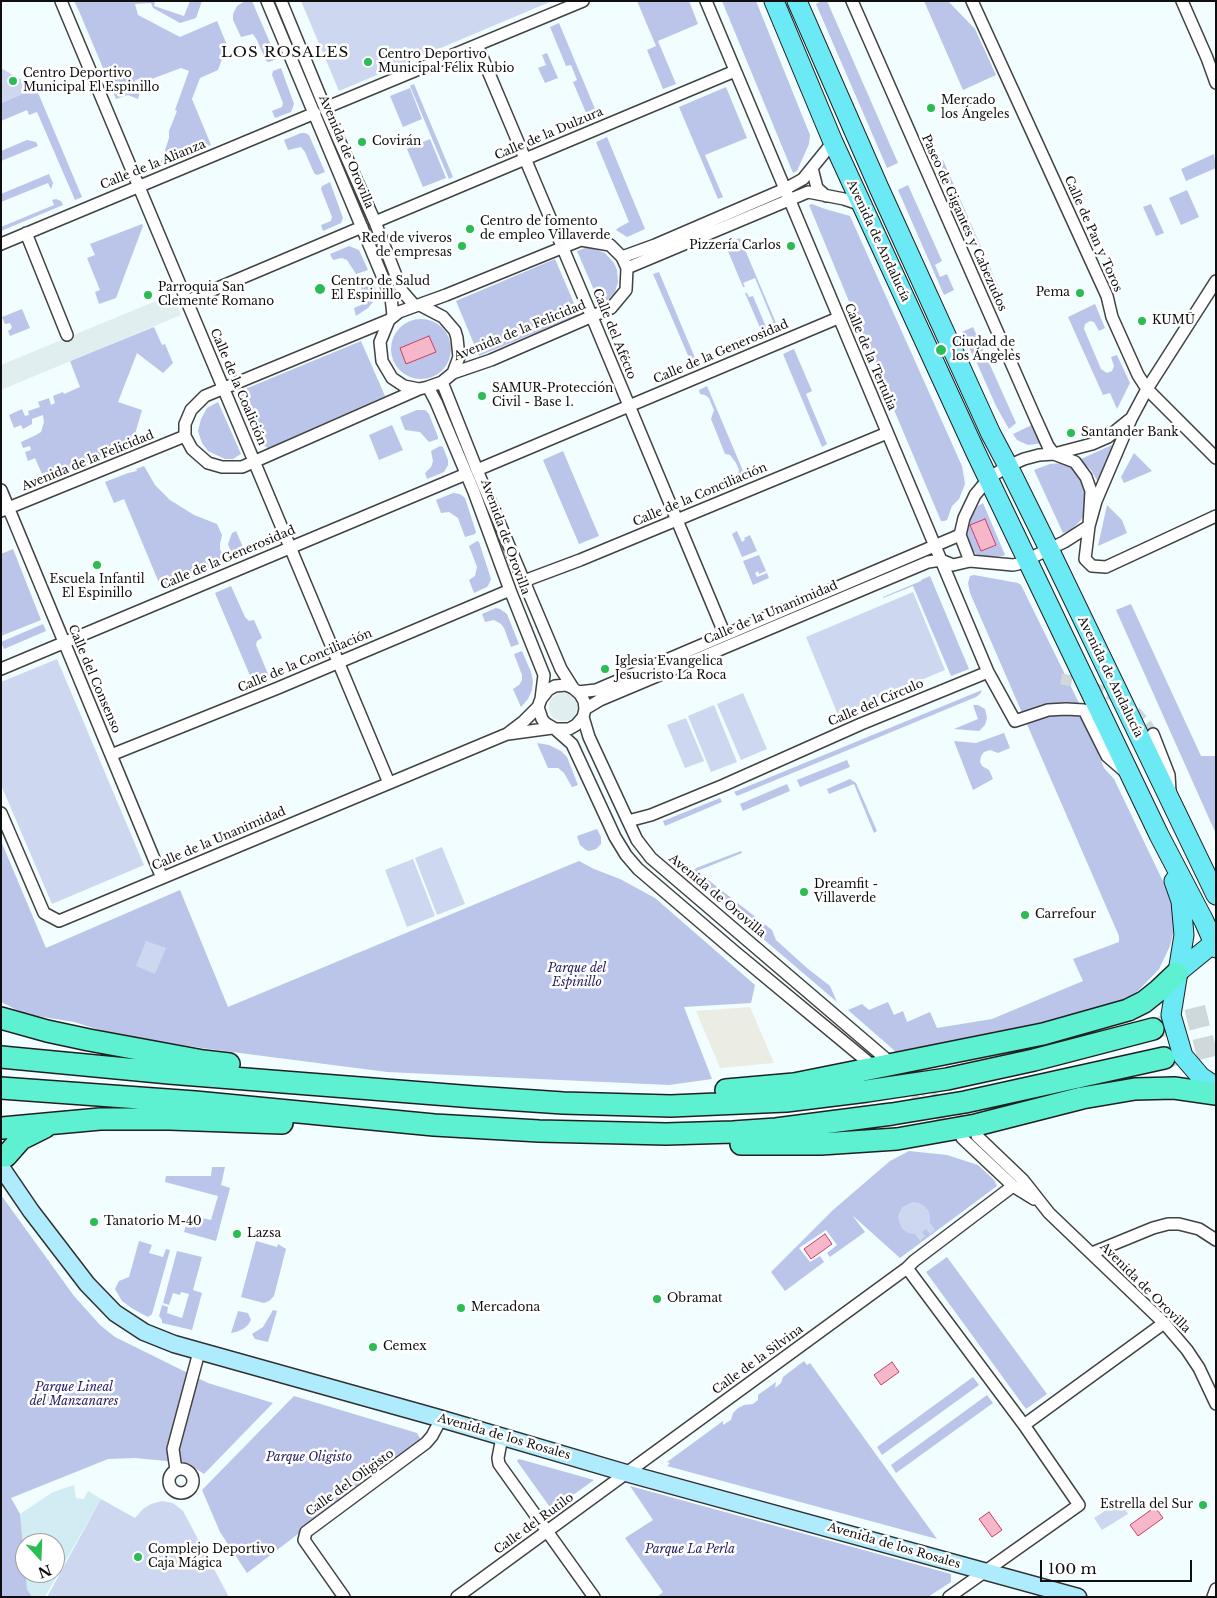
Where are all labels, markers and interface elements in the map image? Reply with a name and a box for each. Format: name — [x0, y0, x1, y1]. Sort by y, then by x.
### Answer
district label: LOS ROSALES — [220, 44, 350, 62]
place label: Centro Deportivo Municipal Félix Rubio — [378, 48, 514, 76]
marker: Centro Deportivo Municipal Félix Rubio — [362, 56, 374, 68]
place label: Centro Deportivo Municipal El Espinillo — [23, 67, 159, 95]
marker: Centro Deportivo Municipal El Espinillo — [7, 75, 19, 87]
street label: Avenida de Orovilla — [316, 93, 376, 211]
place label: Mercado los Ángeles — [941, 94, 1009, 122]
marker: Mercado los Ángeles — [925, 102, 937, 114]
street label: Calle de la Dulzura — [493, 105, 605, 163]
street label: Paseo de Gigantes y Cabezudos — [918, 132, 1010, 314]
place label: Covirán — [372, 135, 421, 149]
marker: Covirán — [356, 136, 368, 148]
street label: Calle de la Alianza — [98, 137, 208, 193]
street label: Calle de Pan y Toros — [1061, 174, 1125, 294]
street label: Avenida de Andalucía — [843, 178, 913, 304]
place label: Centro de fomento de empleo Villaverde — [480, 215, 610, 243]
marker: Centro de fomento de empleo Villaverde — [464, 223, 476, 235]
place label: Red de viveros de empresas — [362, 232, 452, 260]
place label: Pizzería Carlos — [689, 239, 781, 253]
marker: Red de viveros de empresas — [456, 240, 468, 252]
marker: Pizzería Carlos — [785, 240, 797, 252]
place label: Centro de Salud El Espinillo — [331, 275, 430, 303]
place label: Parroquia San Clemente Romano — [158, 281, 274, 309]
marker: Centro de Salud El Espinillo — [313, 282, 327, 296]
place label: Pema — [1036, 286, 1070, 300]
street label: Calle del Afécto — [589, 287, 639, 381]
marker: Pema — [1074, 287, 1086, 299]
marker: Parroquia San Clemente Romano — [142, 289, 154, 301]
street label: Avenida de la Felicidad — [452, 298, 588, 364]
street label: Calle de la Tertulia — [841, 301, 899, 413]
place label: KUMŪ — [1152, 314, 1195, 328]
marker: KUMŪ — [1136, 315, 1148, 327]
street label: Calle de la Generosidad — [651, 317, 791, 387]
street label: Calle de la Coalición — [207, 326, 269, 448]
place label: Ciudad de los Ángeles — [952, 336, 1020, 364]
marker: Ciudad de los Ángeles — [934, 343, 948, 357]
place label: SAMUR-Protección Civil - Base 1. — [492, 382, 613, 410]
marker: SAMUR-Protección Civil - Base 1. — [476, 390, 488, 402]
place label: Santander Bank — [1081, 426, 1179, 440]
marker: Santander Bank — [1065, 427, 1077, 439]
street label: Avenida de la Felicidad — [20, 428, 156, 494]
street label: Calle de la Conciliación — [631, 460, 769, 530]
street label: Avenida de Orovilla — [477, 477, 533, 597]
street label: Calle de la Generosidad — [158, 523, 298, 593]
marker: Escuela Infantil El Espinillo — [91, 559, 103, 571]
place label: Escuela Infantil El Espinillo — [49, 573, 145, 601]
street label: Calle de la Unanimidad — [702, 578, 840, 648]
street label: Avenida de Andalucía — [1074, 614, 1146, 740]
street label: Calle del Consenso — [65, 623, 123, 735]
street label: Calle de la Conciliación — [236, 626, 374, 696]
place label: Iglesia Evangelica Jesucristo La Roca — [615, 655, 726, 683]
marker: Iglesia Evangelica Jesucristo La Roca — [599, 663, 611, 675]
street label: Calle del Círculo — [826, 676, 926, 730]
street label: Calle de la Unanimidad — [150, 804, 288, 874]
street label: Avenida de Orovilla — [666, 851, 768, 941]
place label: Dreamfit - Villaverde — [814, 878, 878, 906]
marker: Dreamfit - Villaverde — [798, 886, 810, 898]
place label: Carrefour — [1035, 908, 1096, 922]
marker: Carrefour — [1019, 909, 1031, 921]
park label: Parque del Espinillo — [548, 962, 606, 990]
place label: Tanatorio M-40 — [104, 1215, 202, 1229]
marker: Tanatorio M-40 — [88, 1216, 100, 1228]
place label: Lazsa — [247, 1227, 281, 1241]
marker: Lazsa — [231, 1228, 243, 1240]
street label: Avenida de Orovilla — [1097, 1240, 1193, 1336]
place label: Obramat — [667, 1292, 723, 1306]
marker: Obramat — [651, 1293, 663, 1305]
place label: Mercadona — [471, 1301, 540, 1315]
marker: Mercadona — [455, 1302, 467, 1314]
street label: Calle de la Silvina — [710, 1322, 806, 1398]
place label: Cemex — [383, 1340, 426, 1354]
marker: Cemex — [367, 1341, 379, 1353]
park label: Parque Lineal del Manzanares — [30, 1381, 118, 1409]
street label: Avenida de los Rosales — [436, 1411, 572, 1463]
street label: Calle del Oligisto — [303, 1446, 397, 1520]
park label: Parque Oligisto — [266, 1451, 352, 1465]
street label: Calle del Rutilo — [492, 1490, 576, 1558]
place label: Estrella del Sur — [1100, 1498, 1193, 1512]
marker: Estrella del Sur — [1197, 1499, 1209, 1511]
street label: Avenida de los Rosales — [826, 1520, 962, 1572]
north arrow — [15, 1533, 65, 1583]
place label: Complejo Deportivo Caja Mágica — [148, 1543, 275, 1571]
park label: Parque La Perla — [645, 1543, 735, 1557]
scale bar — [1042, 1550, 1194, 1582]
marker: Complejo Deportivo Caja Mágica — [132, 1551, 144, 1563]
text: 100 m — [1048, 1559, 1097, 1578]
text: N — [36, 1560, 54, 1582]

